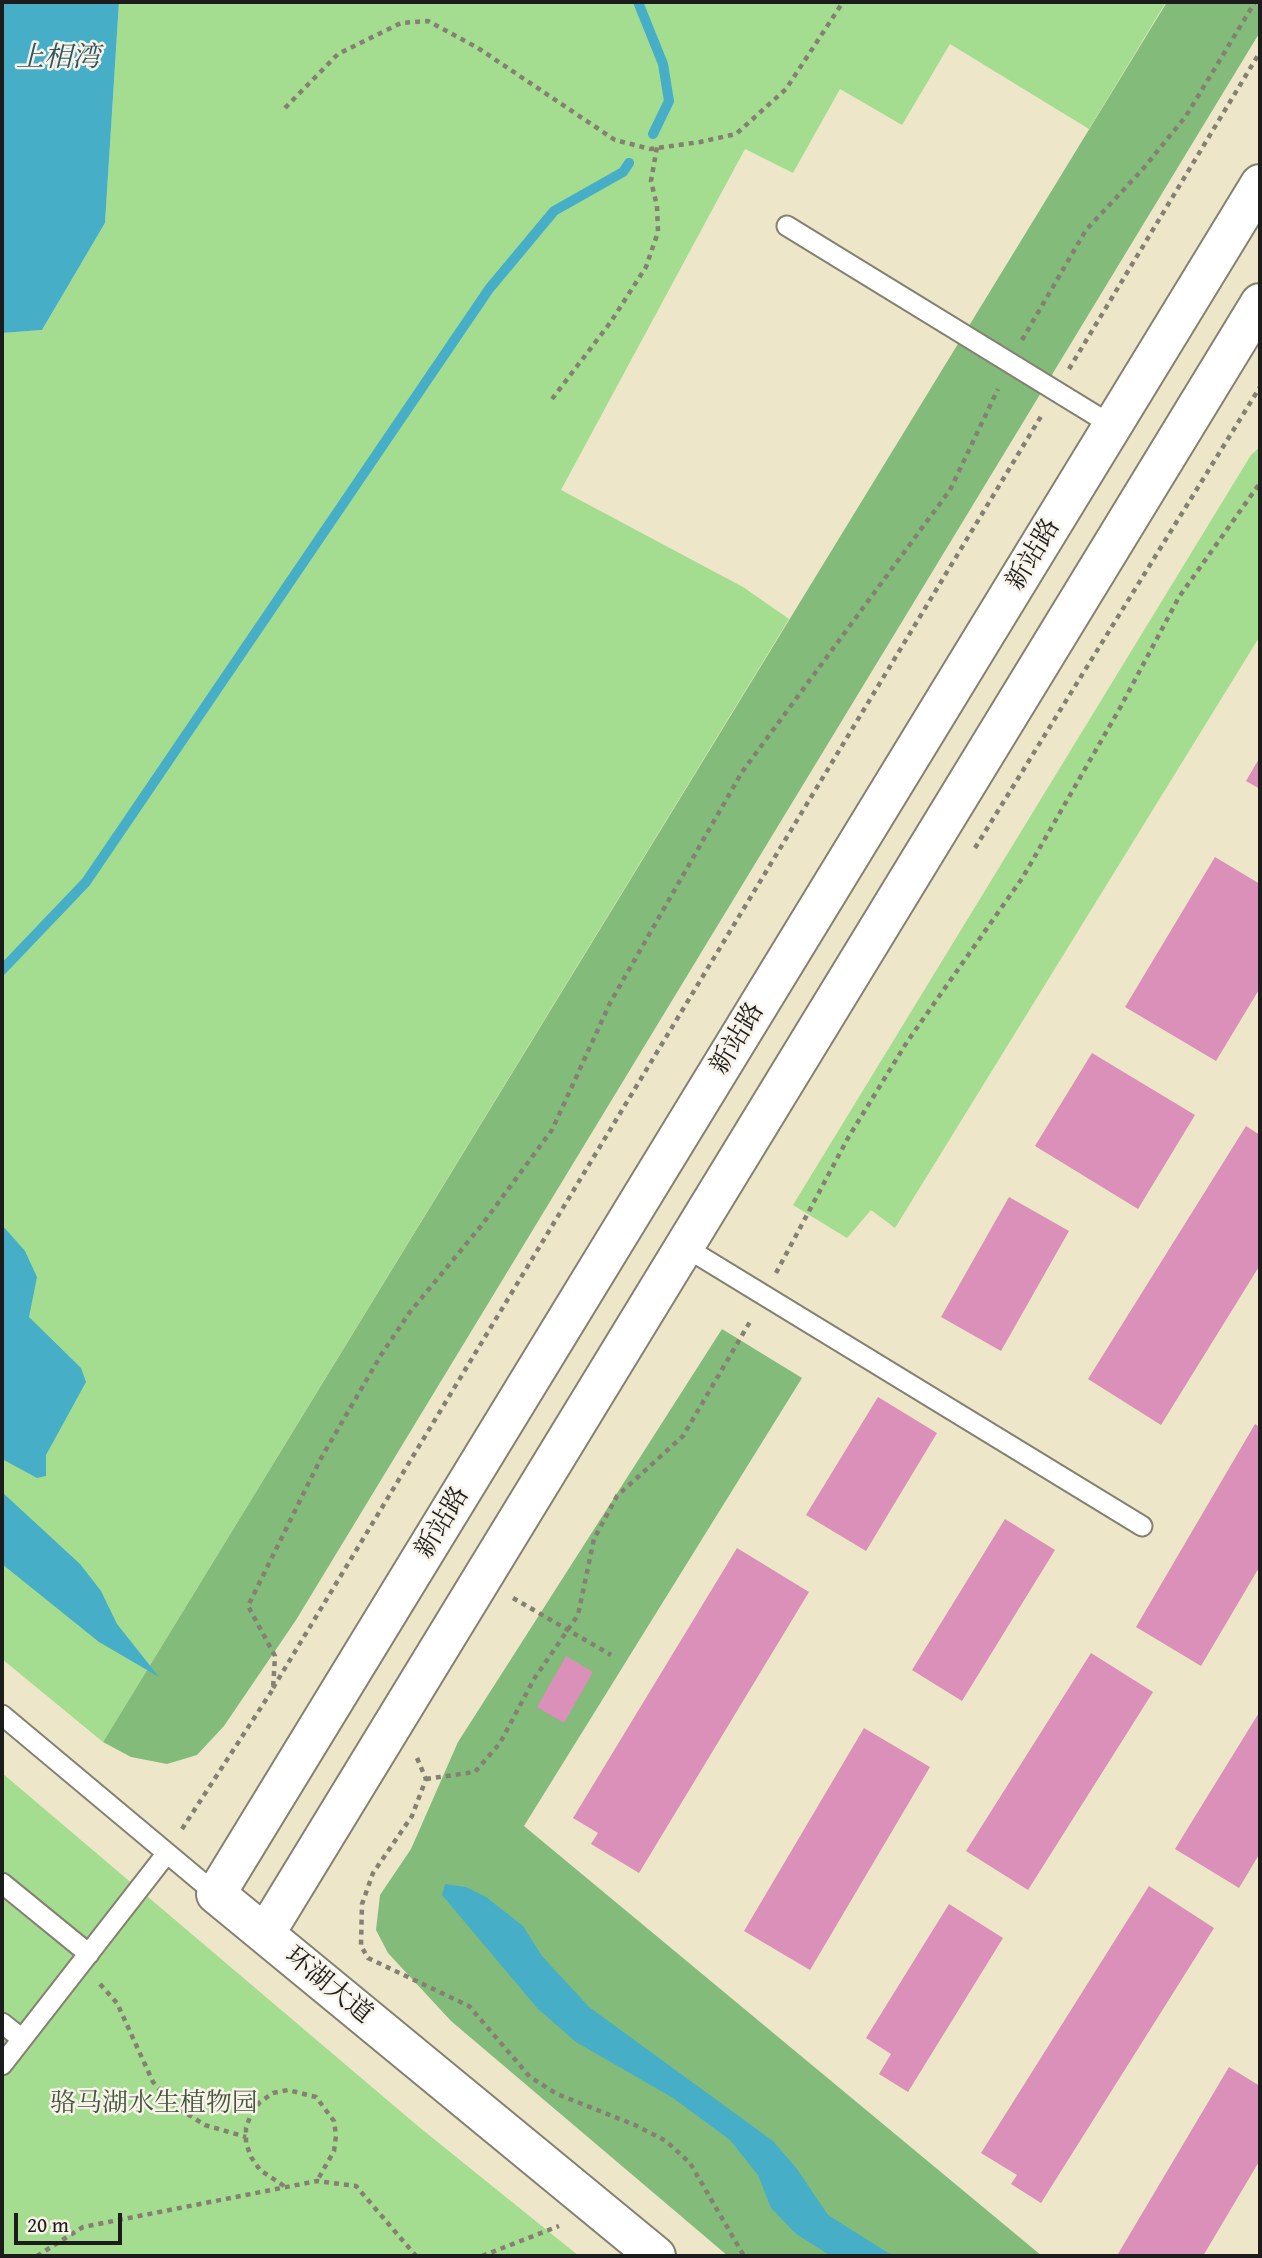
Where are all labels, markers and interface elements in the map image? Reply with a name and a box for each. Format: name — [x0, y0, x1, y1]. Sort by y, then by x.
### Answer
water label: 上相湾 — [16, 42, 100, 76]
street label: 新站路 — [1001, 514, 1067, 596]
street label: 新站路 — [705, 998, 771, 1080]
street label: 新站路 — [410, 1482, 476, 1564]
street label: 环湖大道 — [278, 1941, 378, 2031]
park label: 骆马湖水生植物园 — [50, 2088, 258, 2120]
scale bar — [18, 2198, 126, 2242]
text: 20 m — [27, 2209, 69, 2240]

